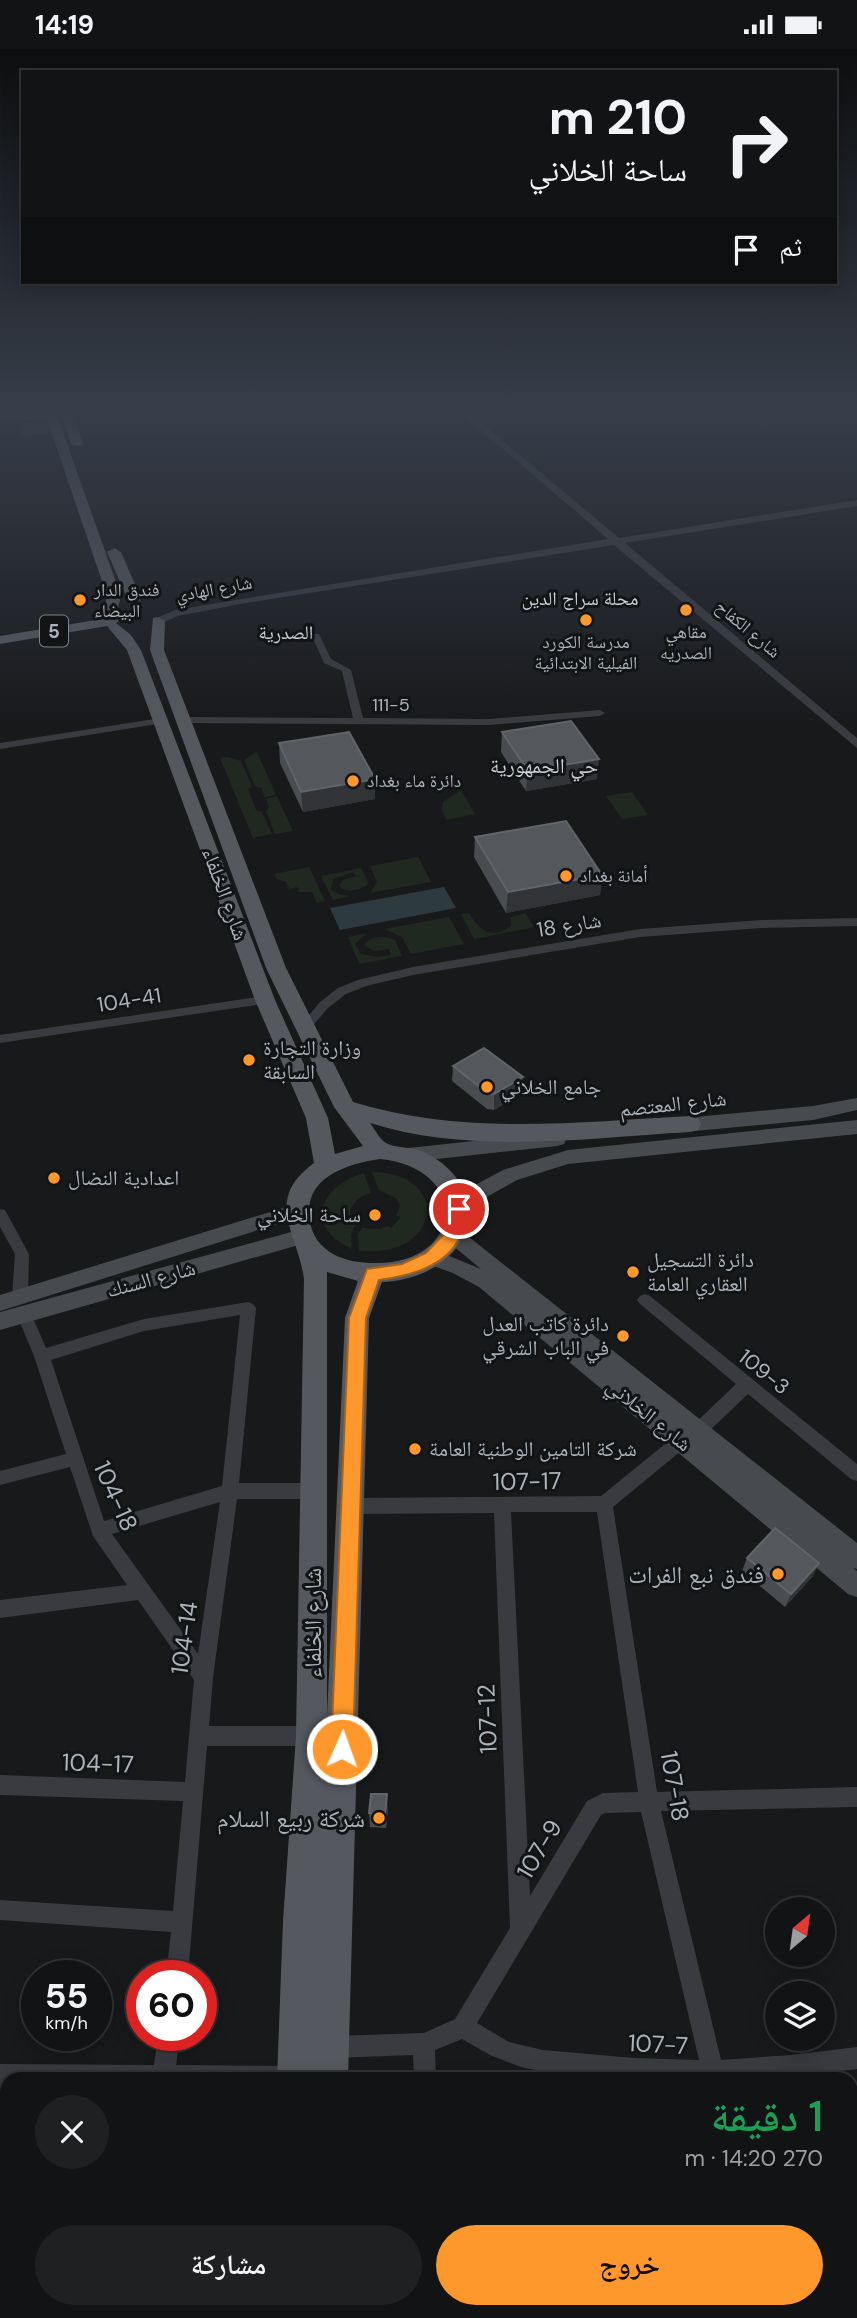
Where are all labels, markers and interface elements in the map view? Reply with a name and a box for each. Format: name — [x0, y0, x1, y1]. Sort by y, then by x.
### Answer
text: 14:19 — [35, 8, 94, 42]
text: 210 m — [549, 85, 687, 149]
icon: right — [711, 98, 802, 189]
text: ساحة الخلاني — [529, 149, 687, 191]
text: ثم — [779, 230, 802, 264]
icon: arrive — [727, 231, 765, 269]
street label: شارع الهادي — [174, 570, 254, 610]
place label: فندق الدار البيضاء — [93, 578, 160, 623]
district label: محلة سراج الدين — [522, 586, 638, 611]
marker: فندق الدار البيضاء — [72, 592, 88, 608]
street label: شارع الكفاح — [710, 595, 786, 663]
marker: مقاهي الصدريه — [678, 602, 694, 618]
marker: مدرسة الكورد الفيلية الابتدائية — [578, 612, 594, 628]
road number: 5 — [40, 615, 68, 646]
district label: الصدرية — [259, 620, 313, 645]
place label: مقاهي الصدريه — [660, 620, 712, 665]
place label: مدرسة الكورد الفيلية الابتدائية — [535, 630, 637, 675]
street label: 111-5 — [372, 693, 410, 717]
district label: حي الجمهورية — [490, 752, 598, 782]
place label: دائرة ماء بغداد — [367, 769, 461, 793]
marker: دائرة ماء بغداد — [345, 773, 361, 789]
street label: شارع الخلفاء — [195, 844, 255, 944]
place label: أمانة بغداد — [580, 864, 648, 888]
marker: أمانة بغداد — [558, 868, 574, 884]
street label: شارع 18 — [535, 906, 603, 944]
street label: 104-41 — [95, 981, 163, 1019]
place label: وزارة التجارة السابقة — [263, 1034, 361, 1086]
marker: وزارة التجارة السابقة — [241, 1052, 257, 1068]
place label: جامع الخلاني — [501, 1073, 601, 1103]
marker: جامع الخلاني — [479, 1079, 495, 1095]
street label: شارع المعتصم — [618, 1084, 728, 1124]
place label: اعدادية النضال — [68, 1164, 179, 1192]
marker: اعدادية النضال — [46, 1170, 62, 1186]
pin — [429, 1179, 489, 1239]
icon: arrive — [440, 1190, 478, 1228]
place label: ساحة الخلاني — [257, 1201, 361, 1231]
marker: ساحة الخلاني — [367, 1207, 383, 1223]
place label: دائرة التسجيل العقاري العامة — [647, 1246, 754, 1300]
street label: شارع السنك — [104, 1254, 198, 1304]
marker: دائرة التسجيل العقاري العامة — [625, 1264, 641, 1280]
place label: دائرة كاتب العدل في الباب الشرقي — [482, 1310, 609, 1364]
marker: دائرة كاتب العدل في الباب الشرقي — [615, 1328, 631, 1344]
street label: 109-3 — [733, 1343, 795, 1401]
street label: شارع الخلاني — [599, 1372, 697, 1460]
place label: شركة التامين الوطنية العامة — [429, 1435, 637, 1463]
marker: شركة التامين الوطنية العامة — [407, 1441, 423, 1457]
street label: 104-18 — [87, 1456, 145, 1536]
street label: 107-17 — [492, 1465, 562, 1497]
place label: فندق نبع الفرات — [628, 1559, 764, 1590]
marker: فندق نبع الفرات — [770, 1566, 786, 1582]
street label: شارع الخلفاء — [297, 1568, 328, 1678]
street label: 104-14 — [164, 1599, 204, 1677]
street label: 107-12 — [470, 1684, 504, 1754]
position arrow — [305, 1712, 379, 1786]
street label: 104-17 — [62, 1746, 134, 1780]
street label: 107-18 — [654, 1749, 696, 1823]
place label: شركة ربيع السلام — [217, 1803, 365, 1835]
marker: شركة ربيع السلام — [371, 1810, 387, 1826]
street label: 107-9 — [509, 1814, 569, 1884]
north arrow — [765, 1897, 835, 1967]
map controls — [765, 1897, 835, 2051]
speed limit sign: 60 — [126, 1960, 217, 2051]
text: 55 — [45, 1973, 88, 2019]
button: layers — [765, 1981, 835, 2051]
text: km/h — [45, 2011, 88, 2035]
street label: 107-7 — [627, 2027, 689, 2061]
text: 1 دقيقة — [711, 2089, 823, 2144]
button: close — [35, 2095, 109, 2169]
text: 270 m · 14:20 — [684, 2143, 823, 2173]
button: مشاركة — [35, 2225, 422, 2305]
button: خروج — [436, 2225, 823, 2305]

